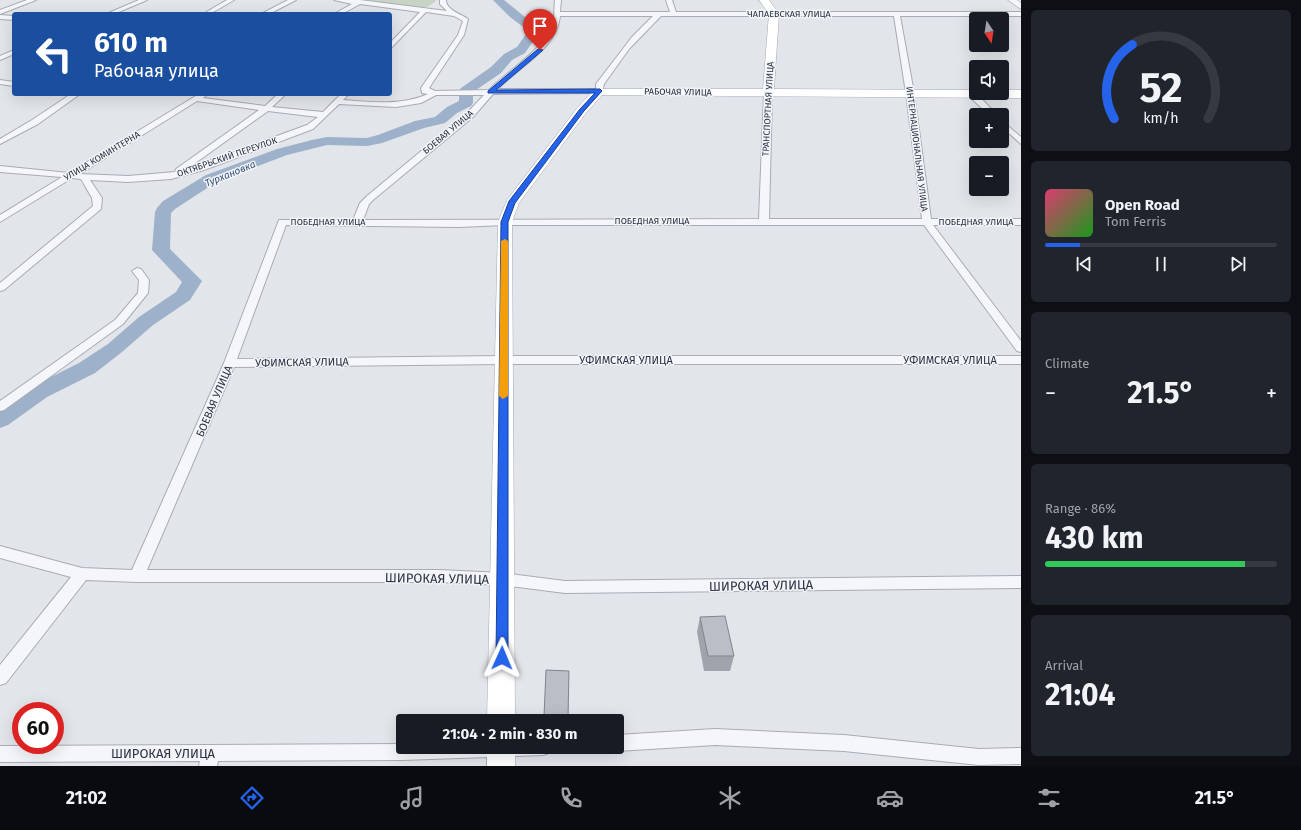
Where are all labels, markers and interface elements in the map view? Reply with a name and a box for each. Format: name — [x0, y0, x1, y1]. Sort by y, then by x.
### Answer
pin — [523, 9, 557, 50]
street label: ЧАПАЕВСКАЯ УЛИЦА — [747, 9, 832, 19]
north arrow — [969, 12, 1009, 52]
map controls — [969, 12, 1009, 196]
icon: arrive — [529, 15, 551, 37]
text: 610 m — [94, 26, 168, 59]
icon: left — [28, 28, 80, 80]
text: Рабочая улица — [94, 60, 219, 82]
button: sound — [969, 60, 1009, 100]
street label: ТРАНСПОРТНАЯ УЛИЦА — [761, 61, 776, 157]
text: 52 — [1139, 62, 1183, 112]
street label: РАБОЧАЯ УЛИЦА — [644, 86, 713, 98]
street label: ИНТЕРНАЦИОНАЛЬНАЯ УЛИЦА — [904, 86, 930, 213]
street label: БОЕВАЯ УЛИЦА — [421, 108, 476, 156]
button: + — [969, 108, 1009, 148]
text: km/h — [1143, 109, 1179, 126]
street label: УЛИЦА КОМИНТЕРНА — [62, 129, 143, 183]
street label: ОКТЯБРЬСКИЙ ПЕРЕУЛОК — [175, 134, 279, 179]
button: − — [969, 156, 1009, 196]
water label: Турхановка — [203, 158, 258, 190]
text: Open Road — [1105, 196, 1180, 214]
text: Tom Ferris — [1105, 214, 1166, 229]
street label: ПОБЕДНАЯ УЛИЦА — [615, 216, 690, 226]
street label: ПОБЕДНАЯ УЛИЦА — [291, 217, 366, 227]
street label: ПОБЕДНАЯ УЛИЦА — [939, 217, 1014, 227]
icon: previous — [1073, 253, 1095, 275]
icon: pause — [1150, 253, 1172, 275]
icon: next — [1227, 253, 1249, 275]
street label: УФИМСКАЯ УЛИЦА — [579, 354, 673, 367]
street label: УФИМСКАЯ УЛИЦА — [903, 354, 997, 367]
street label: УФИМСКАЯ УЛИЦА — [255, 355, 350, 370]
text: Climate — [1045, 356, 1089, 371]
street label: БОЕВАЯ УЛИЦА — [194, 363, 236, 439]
text: 21.5° — [1127, 375, 1195, 411]
text: − — [1045, 380, 1056, 407]
text: + — [1266, 380, 1277, 407]
text: Range · 86% — [1045, 501, 1116, 516]
text: 430 km — [1045, 520, 1144, 556]
street label: ШИРОКАЯ УЛИЦА — [385, 570, 490, 587]
street label: ШИРОКАЯ УЛИЦА — [709, 577, 814, 594]
position arrow — [481, 637, 523, 679]
text: Arrival — [1045, 658, 1083, 673]
text: 21:04 — [1045, 677, 1115, 713]
speed limit sign: 60 — [12, 702, 64, 754]
text: 21:04 · 2 min · 830 m — [442, 725, 578, 743]
street label: ШИРОКАЯ УЛИЦА — [111, 746, 216, 761]
icon: directions — [238, 784, 266, 812]
icon: music — [398, 784, 426, 812]
icon: phone — [557, 784, 585, 812]
icon: climate — [716, 784, 744, 812]
icon: car — [876, 784, 904, 812]
icon: filters — [1035, 784, 1063, 812]
text: 21:02 — [66, 787, 107, 809]
text: 21.5° — [1195, 787, 1235, 809]

